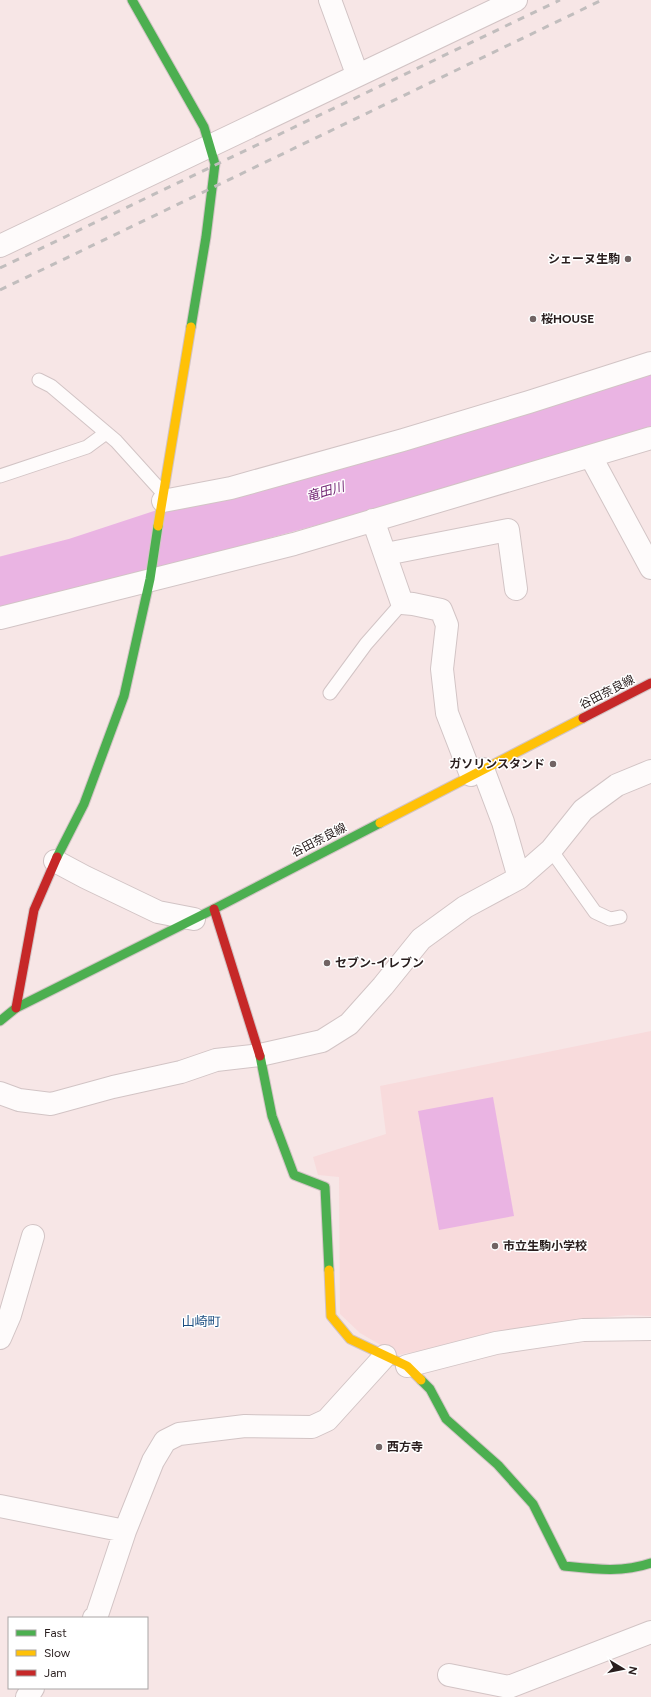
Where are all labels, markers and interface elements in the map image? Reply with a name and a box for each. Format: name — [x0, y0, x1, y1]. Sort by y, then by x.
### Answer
place label: シェーヌ生駒 — [548, 252, 620, 266]
marker: シェーヌ生駒 — [623, 254, 633, 264]
place label: 桜HOUSE — [541, 312, 594, 326]
marker: 桜HOUSE — [528, 314, 538, 324]
water label: 竜田川 — [304, 478, 348, 504]
street label: 谷田奈良線 — [577, 672, 637, 712]
place label: ガソリンスタンド — [449, 757, 545, 771]
marker: ガソリンスタンド — [548, 759, 558, 769]
street label: 谷田奈良線 — [289, 820, 349, 860]
place label: セブン-イレブン — [335, 956, 424, 970]
marker: セブン-イレブン — [322, 958, 332, 968]
place label: 市立生駒小学校 — [503, 1239, 587, 1253]
marker: 市立生駒小学校 — [490, 1241, 500, 1251]
district label: 山崎町 — [181, 1314, 221, 1329]
place label: 西方寺 — [387, 1440, 423, 1454]
marker: 西方寺 — [374, 1442, 384, 1452]
legend — [8, 1617, 148, 1689]
text: Fast — [44, 1626, 67, 1640]
text: Slow — [44, 1646, 71, 1660]
north arrow — [603, 1649, 643, 1689]
text: N — [625, 1665, 639, 1676]
text: Jam — [44, 1666, 67, 1680]

